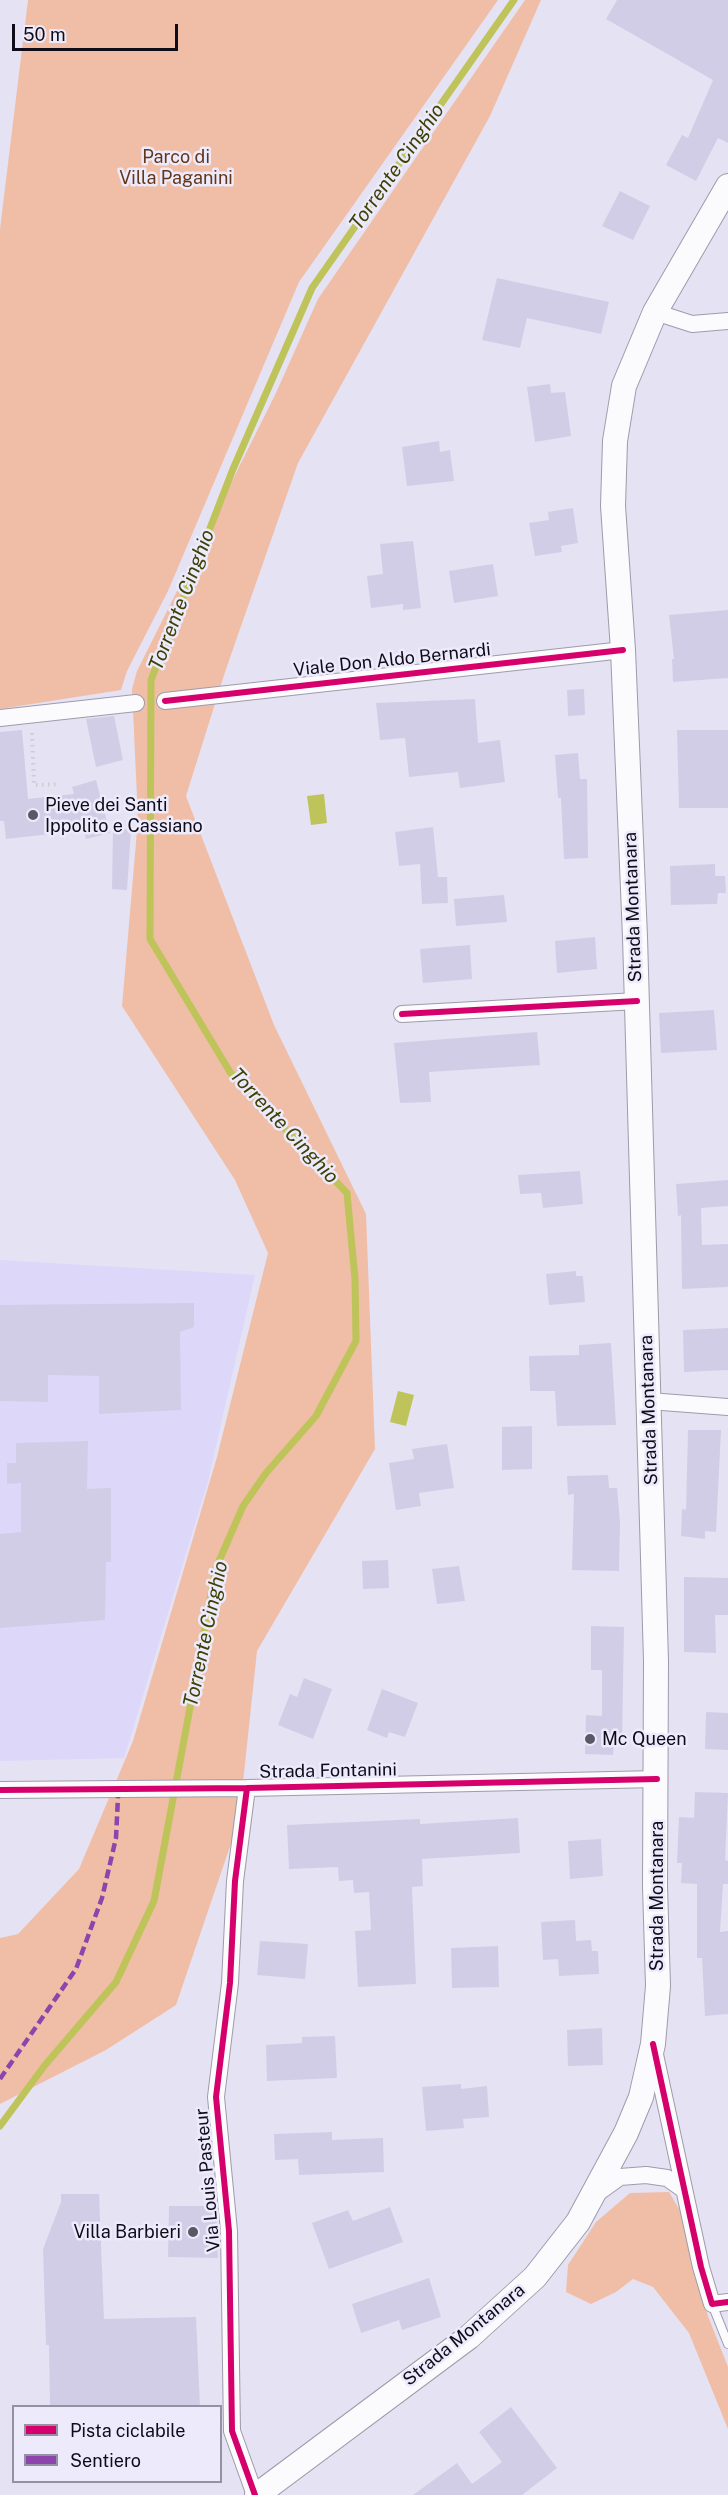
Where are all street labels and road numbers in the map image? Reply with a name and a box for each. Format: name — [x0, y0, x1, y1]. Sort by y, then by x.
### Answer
street label: Viale Don Aldo Bernardi — [292, 639, 492, 681]
street label: Strada Montanara — [620, 832, 646, 982]
street label: Strada Montanara — [636, 1335, 662, 1485]
street label: Strada Fontanini — [259, 1759, 397, 1783]
street label: Strada Montanara — [646, 1821, 668, 1971]
street label: Via Louis Pasteur — [191, 2107, 225, 2253]
street label: Strada Montanara — [399, 2279, 529, 2391]

